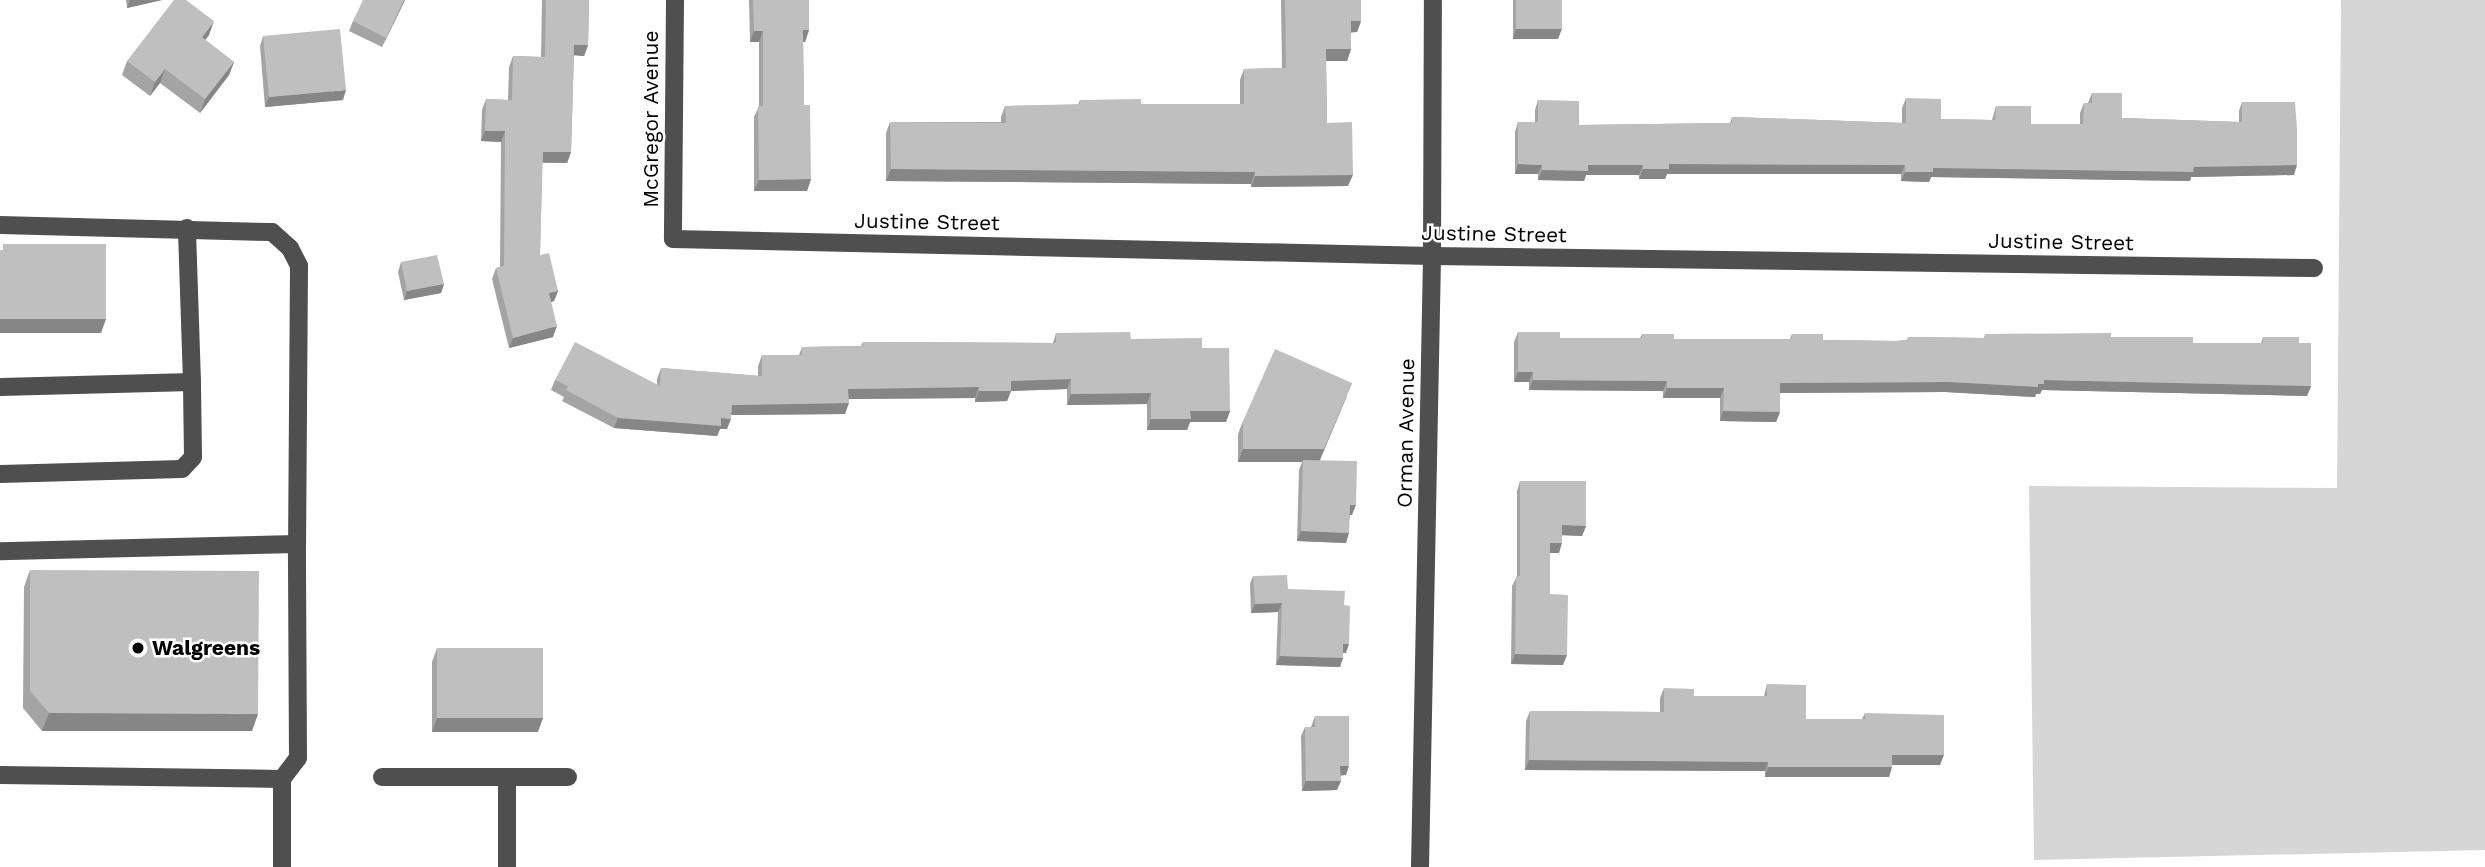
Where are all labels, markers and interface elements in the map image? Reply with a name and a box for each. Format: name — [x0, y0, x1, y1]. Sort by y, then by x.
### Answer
street label: McGregor Avenue — [638, 30, 664, 208]
street label: Justine Street — [854, 208, 1000, 236]
street label: Justine Street — [1421, 220, 1567, 248]
street label: Justine Street — [1988, 228, 2134, 256]
street label: Orman Avenue — [1392, 358, 1420, 508]
place label: Walgreens — [152, 635, 260, 661]
marker: Walgreens — [130, 640, 146, 656]

